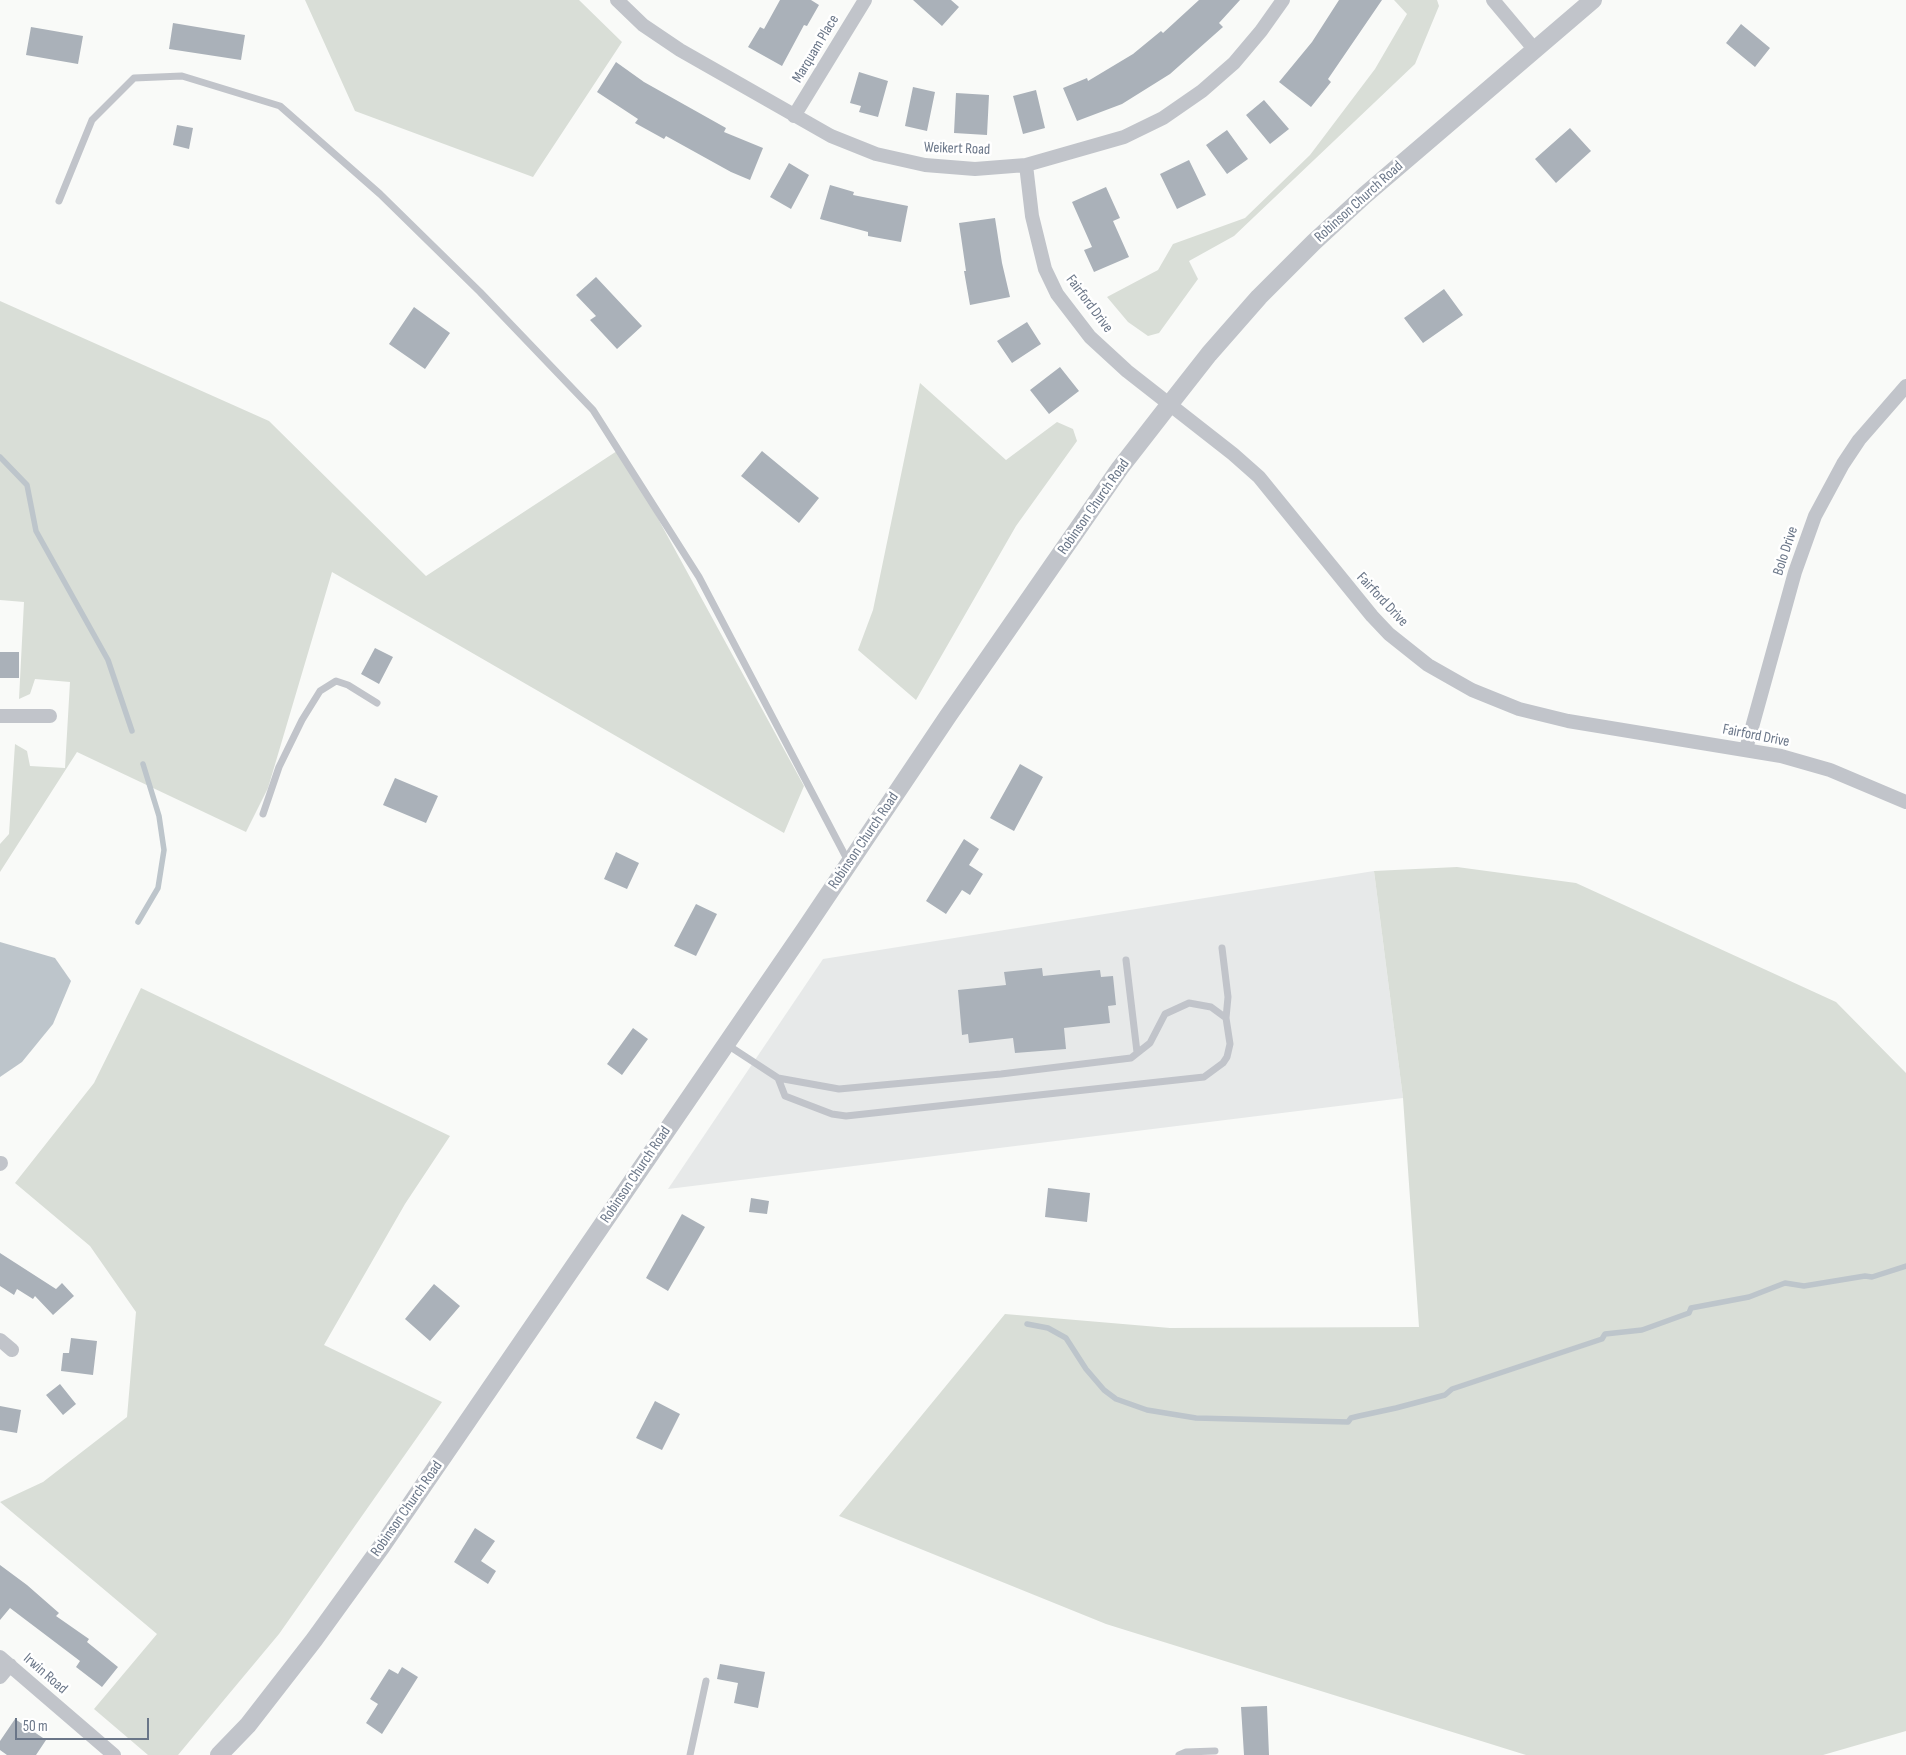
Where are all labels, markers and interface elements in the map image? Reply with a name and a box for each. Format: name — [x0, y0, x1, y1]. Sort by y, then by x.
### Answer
street label: Marquam Place — [789, 12, 843, 86]
street label: Weikert Road — [924, 139, 990, 159]
street label: Robinson Church Road — [1311, 158, 1407, 246]
street label: Fairford Drive — [1061, 272, 1117, 336]
street label: Robinson Church Road — [1054, 456, 1134, 558]
street label: Bolo Drive — [1770, 524, 1802, 578]
street label: Fairford Drive — [1352, 569, 1412, 631]
street label: Fairford Drive — [1721, 721, 1791, 751]
street label: Robinson Church Road — [825, 789, 903, 893]
street label: Robinson Church Road — [597, 1123, 675, 1227]
street label: Robinson Church Road — [367, 1458, 447, 1560]
street label: Irwin Road — [19, 1650, 71, 1698]
scale bar — [18, 1708, 151, 1740]
text: 50 m — [23, 1717, 48, 1736]

